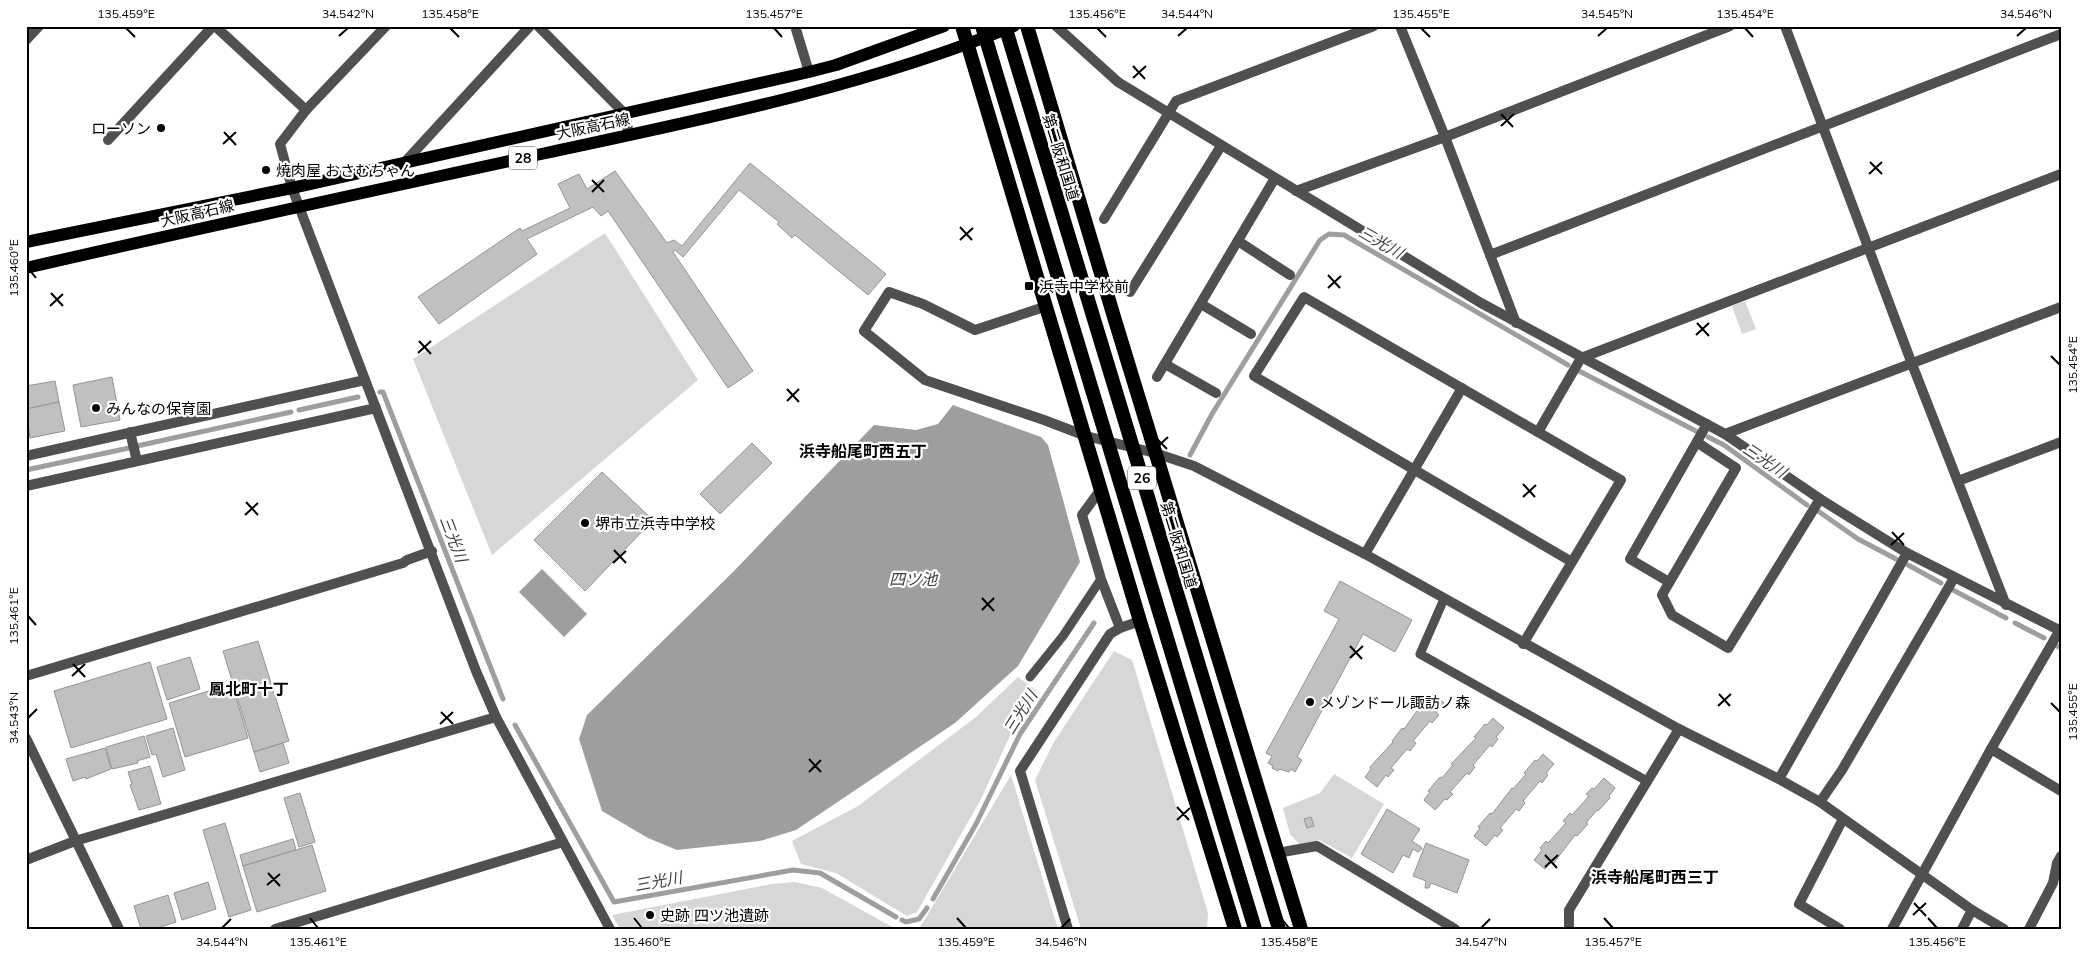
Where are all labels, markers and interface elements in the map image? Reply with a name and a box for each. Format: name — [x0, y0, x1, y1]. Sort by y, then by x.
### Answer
text: 135.459°E — [97, 6, 155, 21]
text: 34.542°N — [322, 6, 374, 21]
text: 135.458°E — [421, 6, 479, 21]
text: 135.457°E — [745, 6, 803, 21]
text: 135.456°E — [1068, 6, 1126, 21]
text: 34.544°N — [1161, 6, 1213, 21]
text: 135.455°E — [1392, 6, 1450, 21]
text: 34.545°N — [1581, 6, 1633, 21]
text: 135.454°E — [1716, 6, 1774, 21]
text: 34.546°N — [2000, 6, 2052, 21]
street label: 大阪高石線 — [554, 109, 632, 143]
street label: 第二阪和国道 — [1039, 111, 1083, 203]
place label: ローソン — [91, 119, 151, 138]
marker: ローソン — [155, 122, 167, 134]
road number: 28 — [509, 146, 537, 170]
place label: 焼肉屋 おさむちゃん — [276, 161, 415, 180]
marker: 焼肉屋 おさむちゃん — [260, 164, 272, 176]
street label: 大阪高石線 — [158, 195, 236, 231]
water label: 三光川 — [1355, 221, 1409, 264]
text: 135.460°E — [6, 239, 21, 297]
place label: 浜寺中学校前 — [1039, 277, 1129, 296]
marker: 浜寺中学校前 — [1023, 280, 1035, 292]
text: 135.454°E — [2065, 336, 2080, 394]
place label: みんなの保育園 — [106, 399, 211, 418]
marker: みんなの保育園 — [90, 402, 102, 414]
water label: 三光川 — [1740, 438, 1792, 483]
district label: 浜寺船尾町西五丁 — [799, 441, 927, 461]
road number: 26 — [1128, 466, 1156, 489]
street label: 第二阪和国道 — [1157, 499, 1201, 591]
water label: 三光川 — [436, 513, 473, 567]
place label: 堺市立浜寺中学校 — [595, 514, 715, 533]
marker: 堺市立浜寺中学校 — [579, 517, 591, 529]
water label: 四ツ池 — [889, 569, 939, 589]
text: 135.461°E — [6, 587, 21, 645]
district label: 鳳北町十丁 — [209, 679, 289, 699]
text: 135.455°E — [2065, 683, 2080, 741]
water label: 三光川 — [999, 685, 1042, 738]
text: 34.543°N — [6, 692, 21, 744]
place label: メゾンドール諏訪ノ森 — [1320, 693, 1470, 712]
marker: メゾンドール諏訪ノ森 — [1304, 696, 1316, 708]
water label: 三光川 — [633, 867, 685, 895]
district label: 浜寺船尾町西三丁 — [1591, 867, 1719, 887]
place label: 史跡 四ツ池遺跡 — [660, 906, 769, 925]
marker: 史跡 四ツ池遺跡 — [644, 909, 656, 921]
text: 34.544°N — [196, 934, 248, 949]
text: 135.461°E — [289, 934, 347, 949]
text: 135.460°E — [613, 934, 671, 949]
text: 135.459°E — [937, 934, 995, 949]
text: 34.546°N — [1035, 934, 1087, 949]
text: 135.458°E — [1260, 934, 1318, 949]
text: 34.547°N — [1455, 934, 1507, 949]
text: 135.457°E — [1584, 934, 1642, 949]
text: 135.456°E — [1908, 934, 1966, 949]

